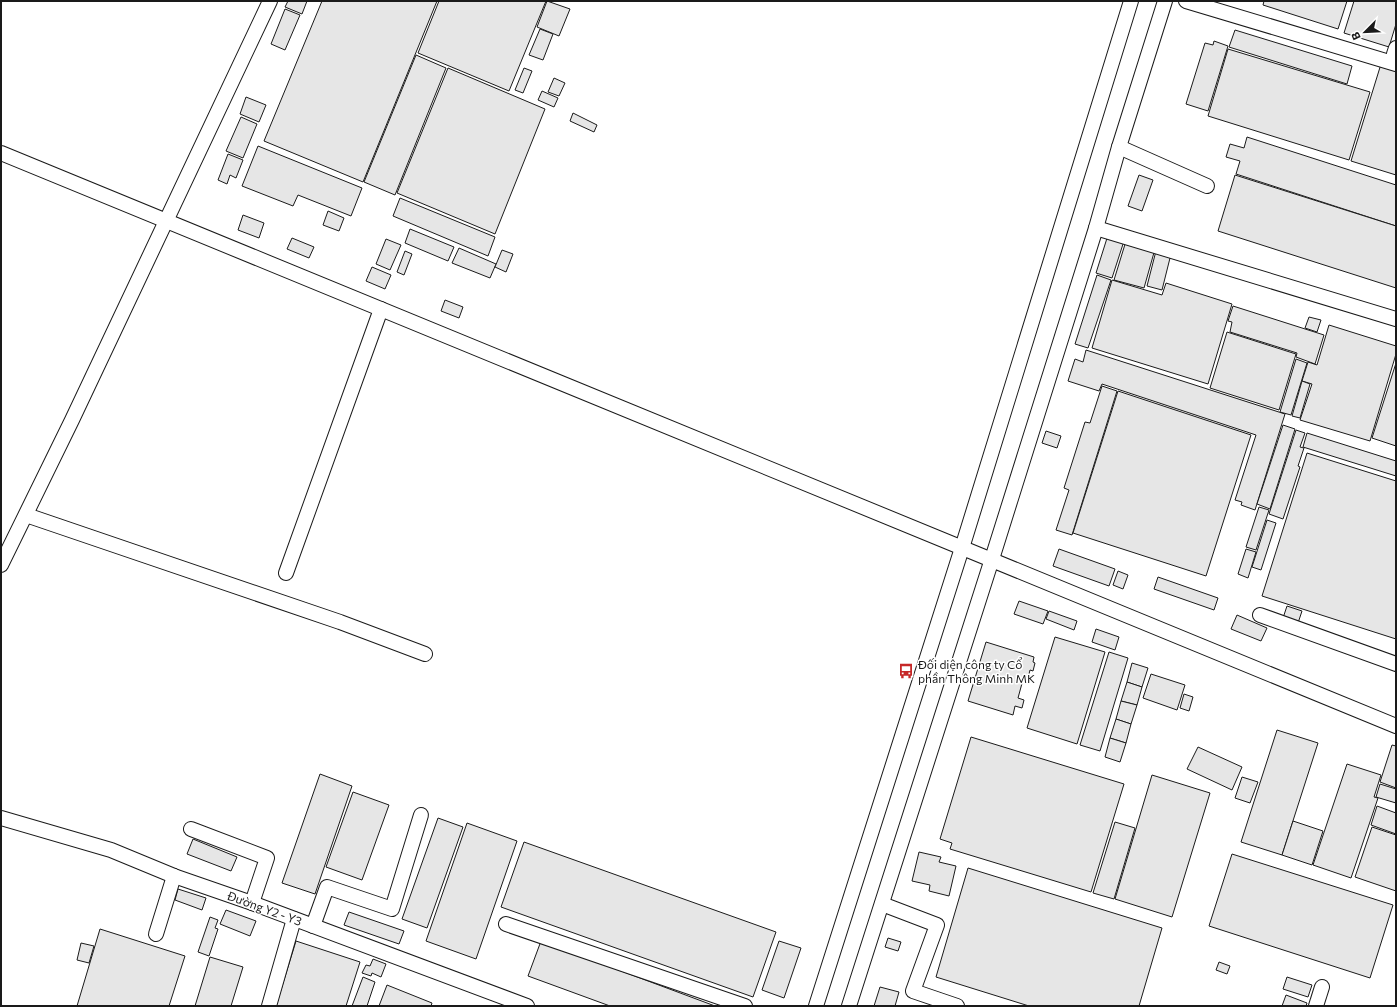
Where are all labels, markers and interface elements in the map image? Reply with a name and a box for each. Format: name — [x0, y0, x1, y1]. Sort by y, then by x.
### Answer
north arrow — [1345, 12, 1385, 52]
text: B — [1348, 30, 1363, 42]
place label: Đối diện công ty Cổ phần Thông Minh MK — [917, 657, 1035, 685]
bus stop icon: Đối diện công ty Cổ phần Thông Minh MK — [897, 662, 915, 680]
street label: Đường Y2 - Y3 — [225, 888, 304, 928]

